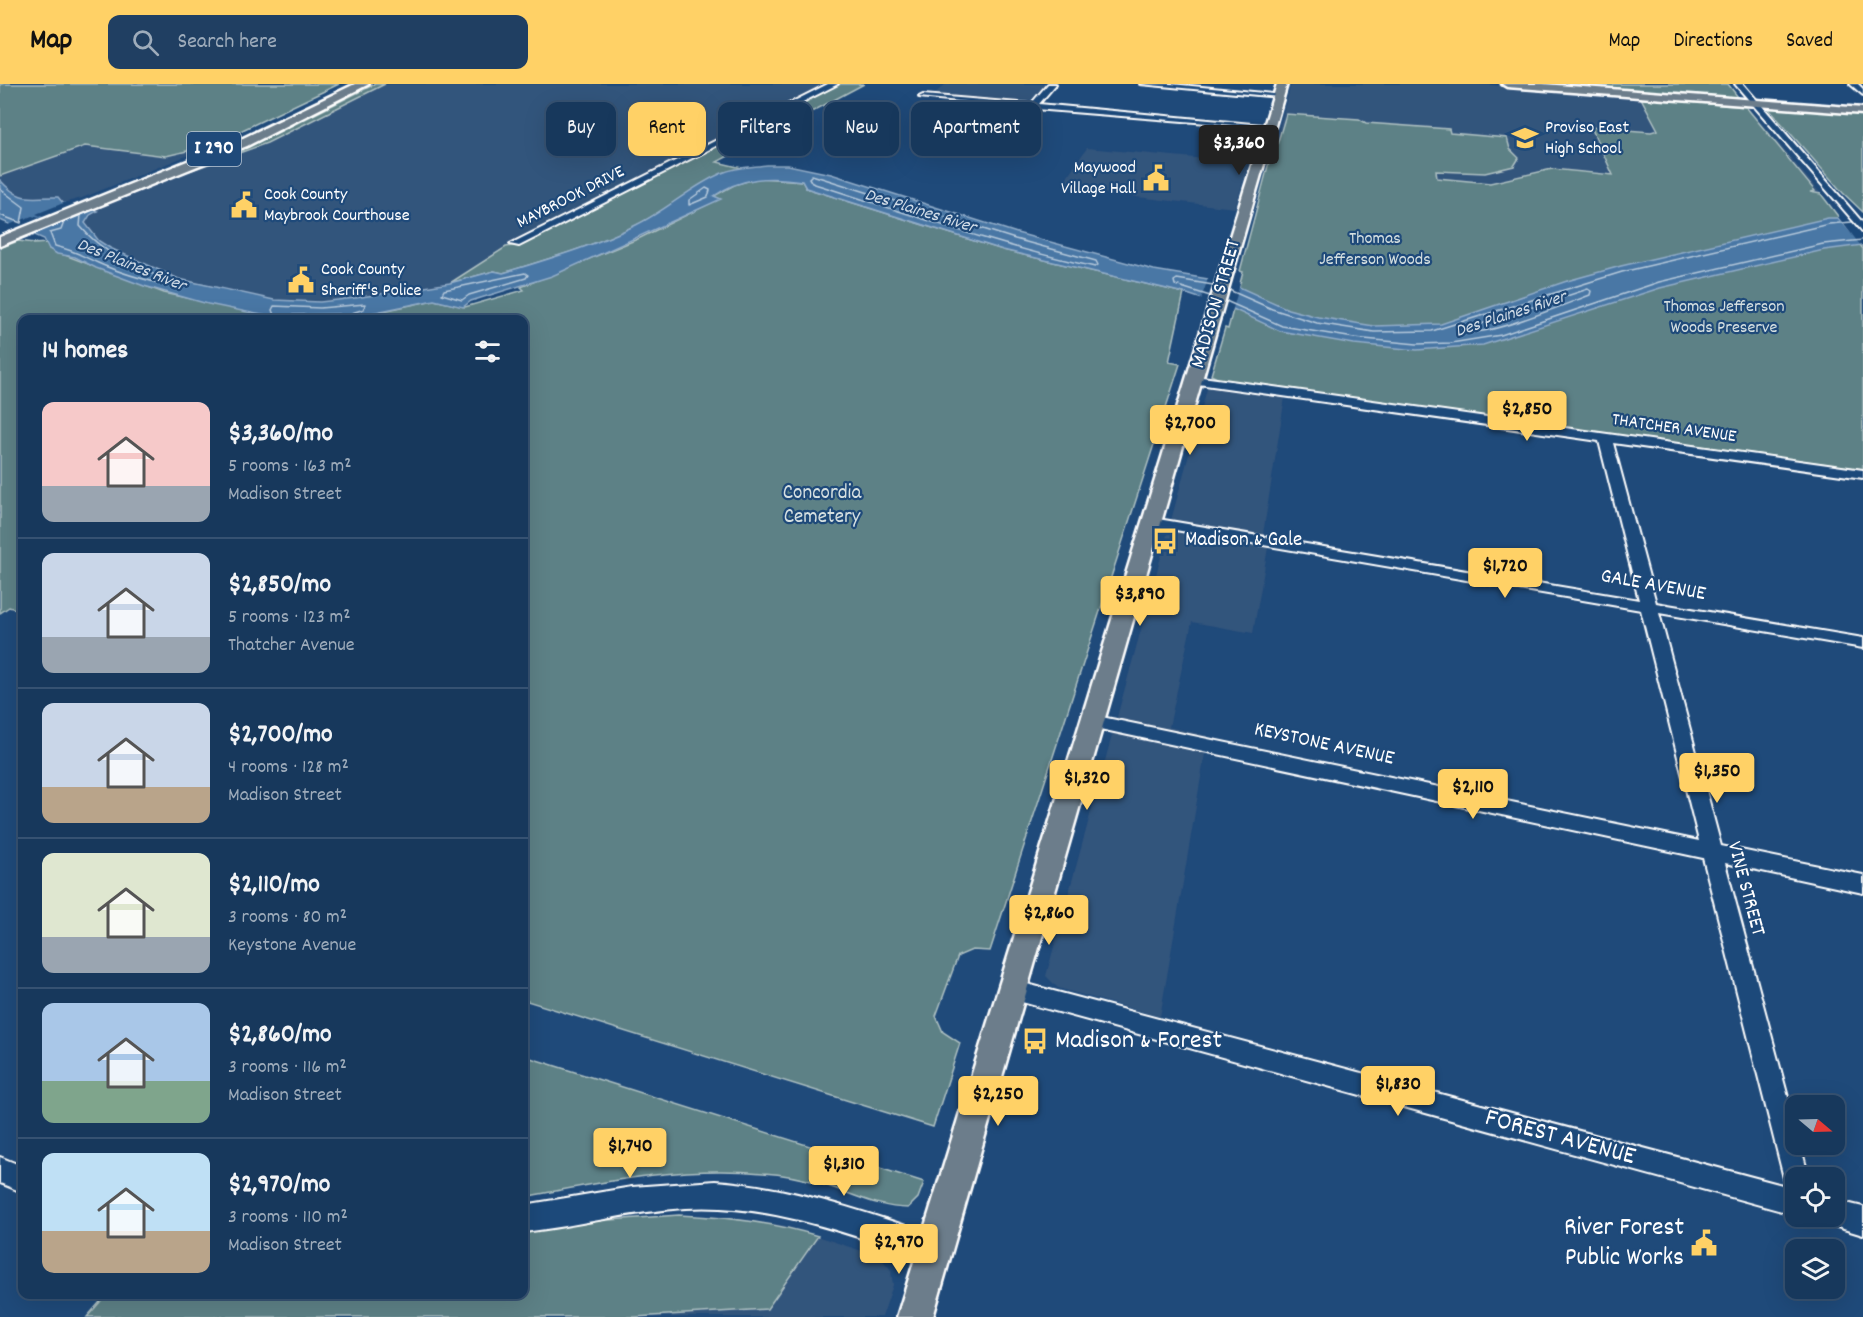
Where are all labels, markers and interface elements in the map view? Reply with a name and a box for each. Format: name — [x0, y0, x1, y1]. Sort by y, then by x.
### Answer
search box — [108, 15, 528, 69]
text: Map — [30, 22, 72, 62]
icon: search — [129, 26, 162, 59]
text: Search here — [177, 27, 277, 58]
text: Map — [1609, 27, 1640, 57]
text: Directions — [1673, 27, 1753, 57]
text: Saved — [1786, 27, 1833, 57]
chip: Buy — [546, 102, 616, 156]
chip: Rent — [628, 102, 706, 156]
chip: Filters — [718, 102, 812, 156]
chip: New — [824, 102, 899, 156]
chip: Apartment — [911, 102, 1041, 156]
place label: Proviso East High School — [1545, 116, 1630, 162]
school or university icon: Proviso East High School — [1510, 123, 1540, 153]
pin: $3,360 — [1190, 125, 1288, 176]
text: $3,360 — [1213, 130, 1265, 158]
road number: I 290 — [187, 132, 241, 166]
place label: Maywood Village Hall — [1061, 156, 1137, 202]
street label: MAYBROOK DRIVE — [513, 160, 629, 236]
public building icon: Maywood Village Hall — [1141, 163, 1171, 193]
place label: Cook County Maybrook Courthouse — [264, 183, 410, 229]
water label: Des Plaines River — [861, 183, 981, 241]
public building icon: Cook County Maybrook Courthouse — [229, 190, 259, 220]
park label: Thomas Jefferson Woods — [1319, 227, 1431, 273]
water label: Des Plaines River — [73, 233, 191, 300]
street label: MADISON STREET — [1184, 235, 1250, 372]
place label: Cook County Sheriff's Police — [321, 258, 422, 304]
public building icon: Cook County Sheriff's Police — [286, 265, 316, 295]
water label: Des Plaines River — [1452, 285, 1572, 345]
park label: Thomas Jefferson Woods Preserve — [1663, 295, 1785, 341]
text: 14 homes — [42, 333, 128, 370]
icon: filters — [471, 335, 504, 368]
pin: $2,850 — [1478, 391, 1576, 442]
text: $2,850 — [1502, 396, 1552, 424]
pin: $2,700 — [1141, 405, 1239, 456]
street label: THATCHER AVENUE — [1610, 408, 1738, 450]
text: $2,700 — [1164, 410, 1216, 438]
text: $3,360/mo — [228, 416, 333, 453]
icon: home — [90, 426, 162, 498]
text: 5 rooms · 163 m² — [228, 453, 352, 481]
park label: Concordia Cemetery — [783, 479, 862, 533]
text: Madison Street — [228, 481, 342, 509]
bus stop icon: Madison & Gale — [1150, 526, 1180, 556]
place label: Madison & Gale — [1185, 526, 1302, 556]
pin: $1,720 — [1456, 548, 1554, 599]
text: $1,720 — [1482, 553, 1528, 581]
street label: GALE AVENUE — [1598, 562, 1708, 610]
text: $2,850/mo — [228, 567, 331, 604]
pin: $3,890 — [1091, 576, 1189, 627]
icon: home — [90, 577, 162, 649]
text: $3,890 — [1115, 581, 1165, 609]
text: 5 rooms · 123 m² — [228, 604, 351, 632]
text: Thatcher Avenue — [228, 632, 355, 660]
street label: KEYSTONE AVENUE — [1251, 716, 1397, 775]
text: $2,700/mo — [228, 717, 333, 754]
icon: home — [90, 727, 162, 799]
pin: $1,350 — [1668, 753, 1766, 804]
text: 4 rooms · 128 m² — [228, 754, 349, 782]
text: $1,350 — [1693, 758, 1741, 786]
pin: $1,320 — [1038, 760, 1136, 811]
text: $1,320 — [1064, 765, 1110, 793]
pin: $2,110 — [1424, 769, 1522, 820]
text: $2,110 — [1452, 774, 1494, 802]
text: Madison Street — [228, 782, 342, 810]
street label: VINE STREET — [1718, 838, 1772, 940]
text: $2,110/mo — [228, 867, 320, 904]
icon: home — [90, 877, 162, 949]
pin: $2,860 — [1000, 895, 1098, 946]
text: $2,860 — [1023, 900, 1075, 928]
text: 3 rooms · 80 m² — [228, 904, 347, 932]
text: Keystone Avenue — [228, 932, 356, 960]
text: $2,860/mo — [228, 1017, 332, 1054]
place label: Madison & Forest — [1055, 1023, 1222, 1060]
bus stop icon: Madison & Forest — [1020, 1026, 1050, 1056]
icon: home — [90, 1027, 162, 1099]
text: 3 rooms · 116 m² — [228, 1054, 347, 1082]
pin: $1,830 — [1349, 1066, 1447, 1117]
text: $1,830 — [1375, 1071, 1421, 1099]
pin: $2,250 — [949, 1076, 1047, 1127]
text: $2,250 — [972, 1081, 1024, 1109]
text: Madison Street — [228, 1082, 342, 1110]
north arrow — [1785, 1095, 1845, 1155]
map controls — [1785, 1095, 1845, 1299]
street label: FOREST AVENUE — [1481, 1100, 1640, 1176]
pin: $1,740 — [581, 1128, 679, 1179]
text: $1,740 — [607, 1133, 653, 1161]
pin: $1,310 — [795, 1146, 893, 1197]
text: $1,310 — [823, 1151, 865, 1179]
text: $2,970/mo — [228, 1167, 330, 1204]
button: locate — [1785, 1167, 1845, 1227]
icon: home — [90, 1177, 162, 1249]
text: 3 rooms · 110 m² — [228, 1204, 348, 1232]
place label: River Forest Public Works — [1564, 1210, 1684, 1277]
pin: $2,970 — [850, 1224, 948, 1275]
public building icon: River Forest Public Works — [1689, 1228, 1719, 1258]
text: $2,970 — [874, 1229, 924, 1257]
text: Madison Street — [228, 1232, 342, 1260]
button: layers — [1785, 1239, 1845, 1299]

